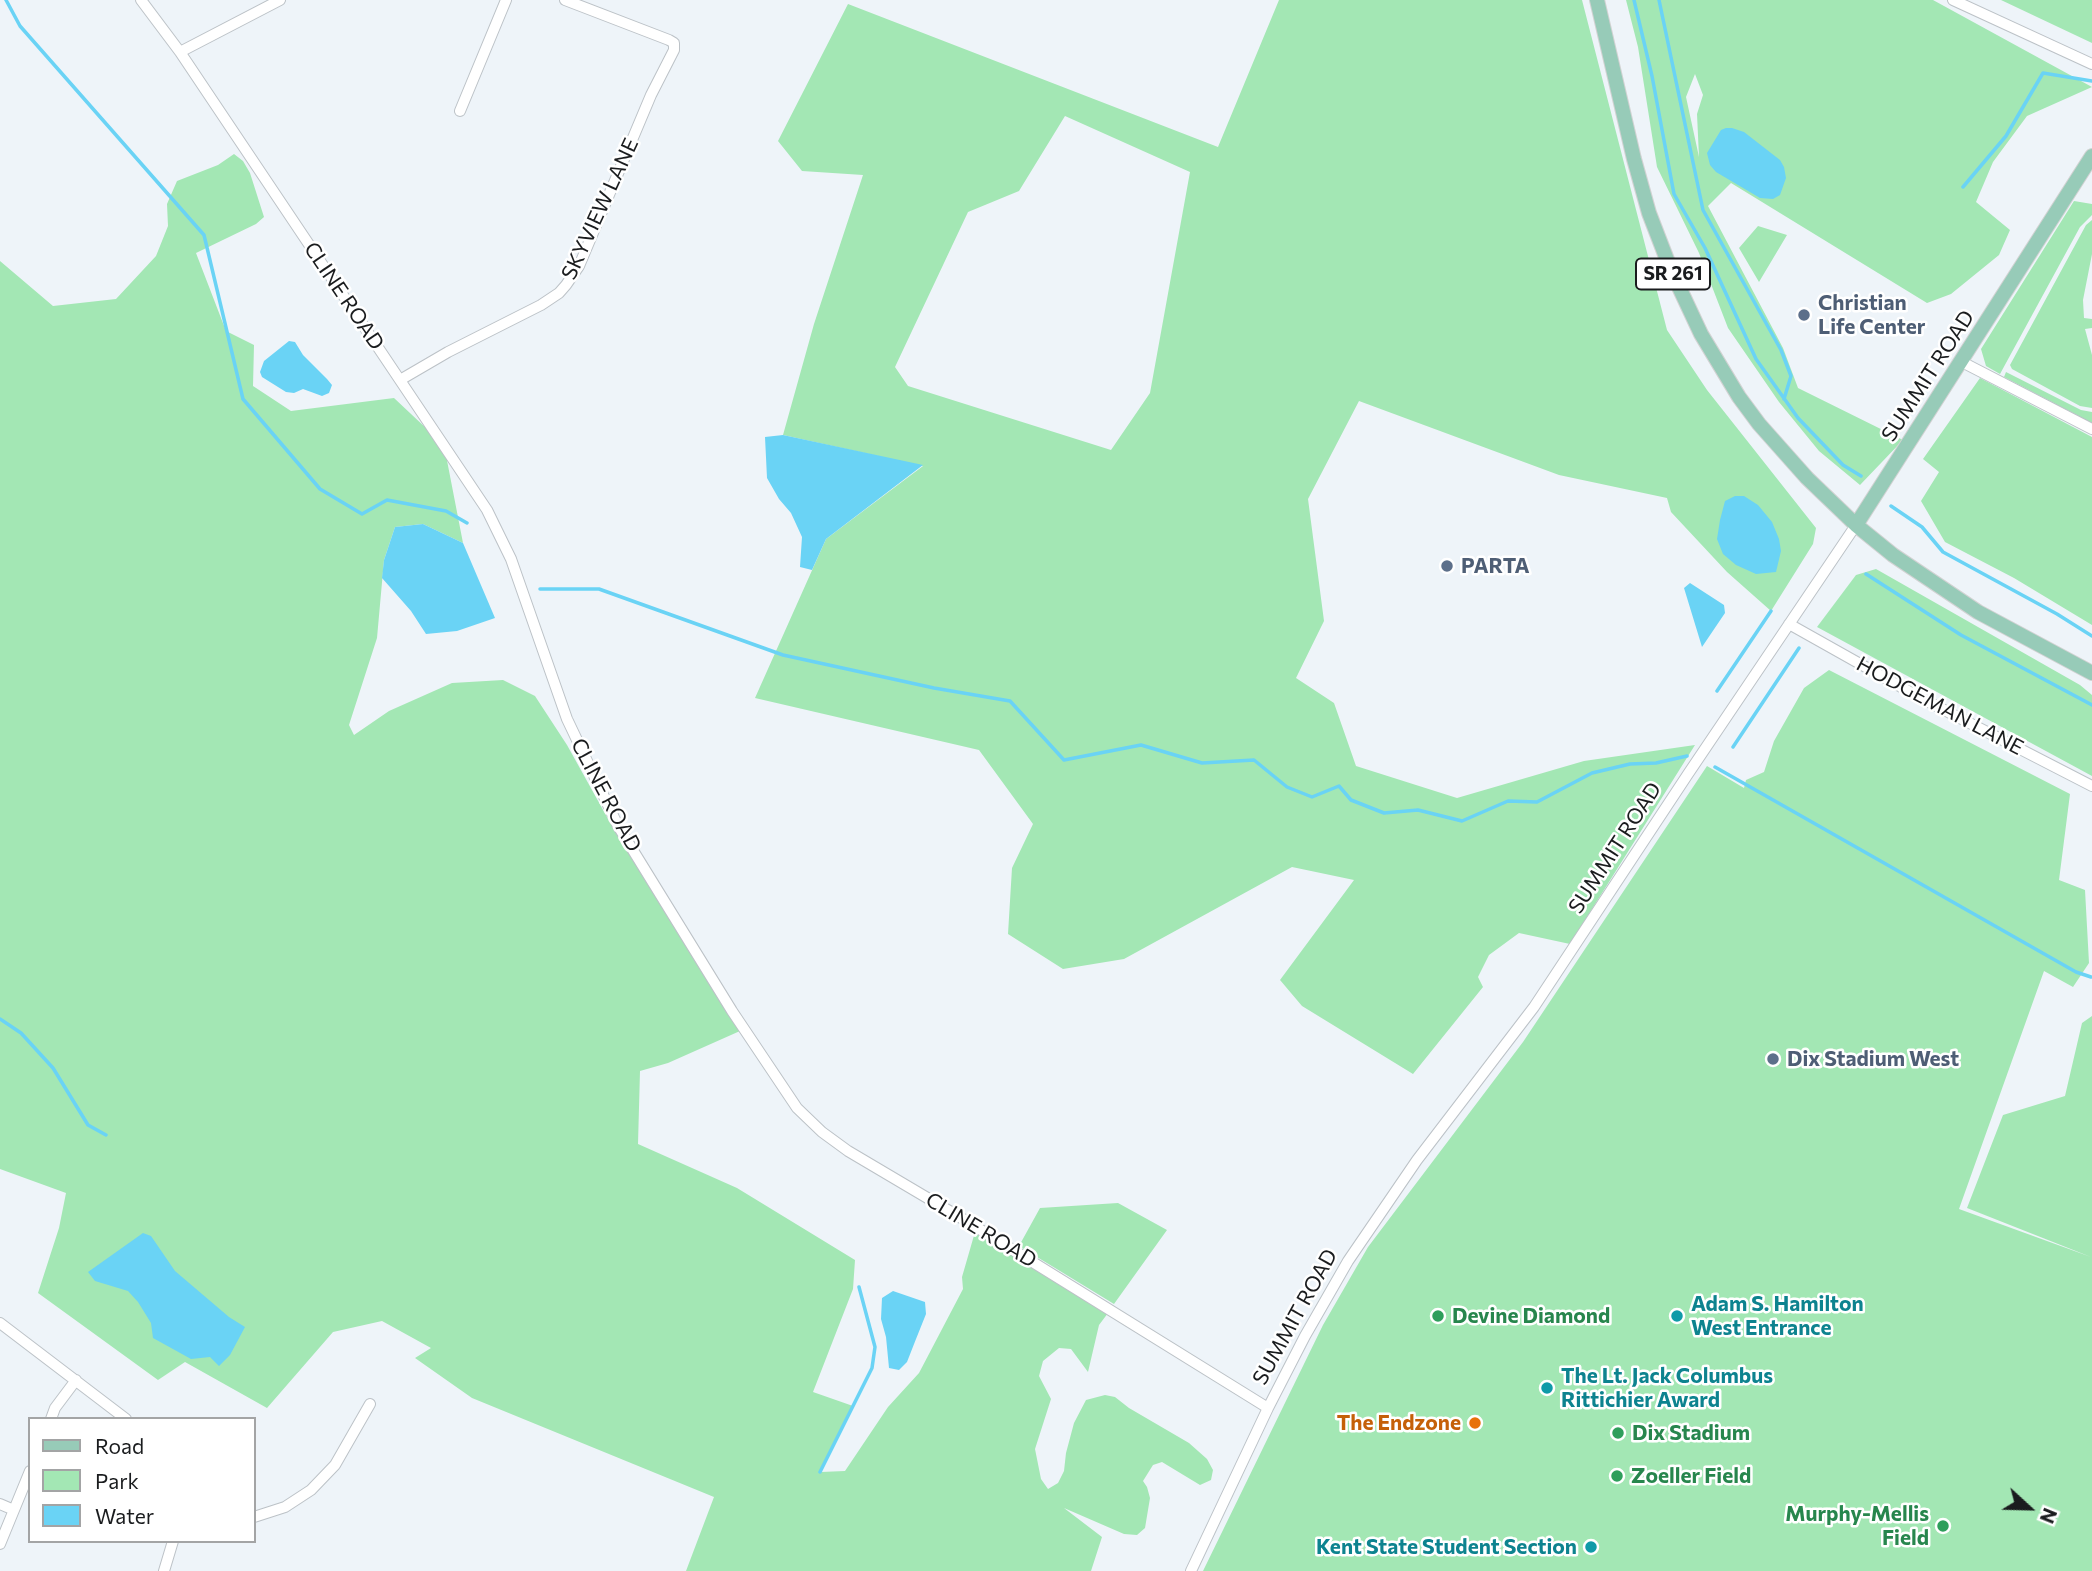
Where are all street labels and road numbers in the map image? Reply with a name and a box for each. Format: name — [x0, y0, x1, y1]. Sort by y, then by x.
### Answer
street label: SKYVIEW LANE — [556, 134, 644, 284]
street label: CLINE ROAD — [299, 237, 389, 355]
road number: SR 261 — [1636, 258, 1710, 290]
street label: SUMMIT ROAD — [1876, 306, 1980, 446]
street label: HODGEMAN LANE — [1852, 651, 2028, 761]
street label: CLINE ROAD — [566, 734, 646, 856]
street label: SUMMIT ROAD — [1563, 778, 1667, 918]
street label: CLINE ROAD — [921, 1187, 1041, 1273]
street label: SUMMIT ROAD — [1247, 1245, 1343, 1389]

